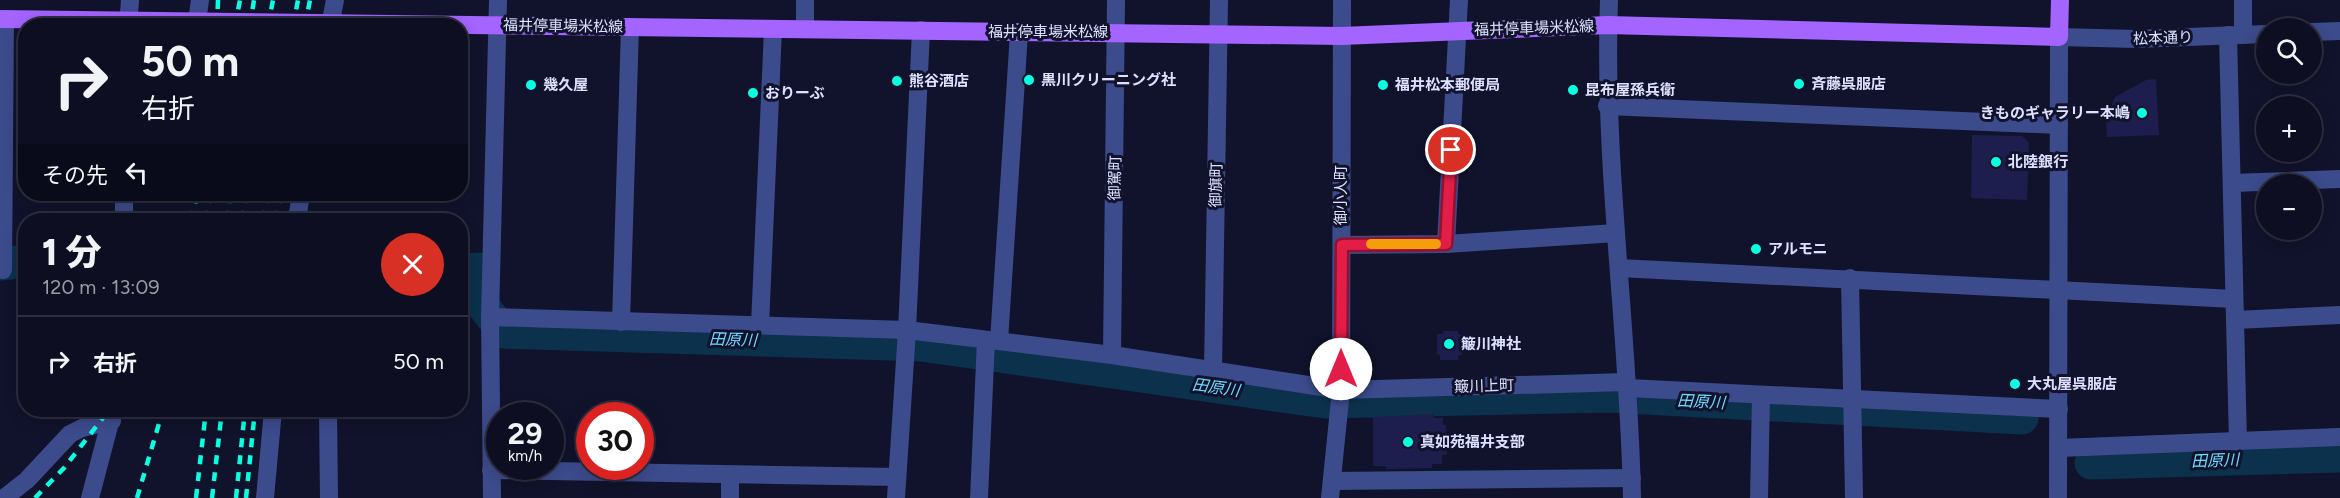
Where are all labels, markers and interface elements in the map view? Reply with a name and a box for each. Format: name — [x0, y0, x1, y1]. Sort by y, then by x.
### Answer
street label: 福井停車場米松線 — [503, 16, 623, 36]
street label: 福井停車場米松線 — [1474, 17, 1594, 39]
map controls — [2256, 18, 2322, 240]
button: search — [2256, 18, 2322, 84]
street label: 福井停車場米松線 — [988, 23, 1108, 41]
street label: 松本通り — [2133, 28, 2193, 48]
text: 50 m — [141, 36, 239, 87]
icon: right — [42, 42, 120, 120]
place label: 黒川クリーニング社 — [1041, 71, 1176, 89]
place label: 熊谷酒店 — [909, 72, 969, 90]
marker: 黒川クリーニング社 — [1022, 73, 1036, 87]
marker: 熊谷酒店 — [890, 74, 904, 88]
place label: 斉藤呉服店 — [1811, 75, 1886, 93]
place label: 幾久屋 — [543, 76, 588, 94]
place label: 福井松本郵便局 — [1394, 76, 1500, 94]
marker: 斉藤呉服店 — [1792, 77, 1806, 91]
marker: 幾久屋 — [524, 78, 538, 92]
marker: 福井松本郵便局 — [1376, 78, 1390, 92]
place label: 昆布屋孫兵衛 — [1585, 81, 1675, 99]
marker: 昆布屋孫兵衛 — [1566, 83, 1580, 97]
place label: おりーぶ — [765, 84, 824, 102]
marker: おりーぶ — [746, 86, 760, 100]
text: 右折 — [141, 92, 195, 125]
button: + — [2256, 96, 2322, 162]
place label: きものギャラリー本嶋 — [1980, 104, 2130, 122]
marker: きものギャラリー本嶋 — [2135, 106, 2149, 120]
pin — [1425, 124, 1476, 175]
icon: arrive — [1434, 133, 1467, 166]
place label: 北陸銀行 — [2008, 153, 2068, 171]
street label: 御駕町 — [1106, 155, 1124, 201]
marker: 北陸銀行 — [1989, 155, 2003, 169]
icon: left — [120, 156, 153, 189]
text: その先 — [42, 162, 108, 189]
street label: 御旗町 — [1207, 162, 1225, 208]
street label: 御小人町 — [1332, 165, 1350, 225]
button: − — [2256, 174, 2322, 240]
text: 1 分 — [42, 231, 102, 274]
button: close — [381, 233, 444, 296]
place label: アルモニ — [1768, 240, 1828, 258]
marker: アルモニ — [1749, 242, 1763, 256]
text: 120 m · 13:09 — [42, 275, 160, 299]
water label: 田原川 — [709, 329, 759, 350]
place label: 簸川神社 — [1461, 335, 1521, 353]
position arrow — [1309, 337, 1373, 401]
marker: 簸川神社 — [1442, 337, 1456, 351]
icon: right — [42, 345, 75, 378]
text: 50 m — [393, 348, 444, 375]
text: 右折 — [93, 350, 137, 377]
water label: 田原川 — [1191, 375, 1243, 401]
place label: 大丸屋呉服店 — [2027, 375, 2117, 393]
street label: 簸川上町 — [1454, 376, 1514, 396]
marker: 大丸屋呉服店 — [2008, 377, 2022, 391]
water label: 田原川 — [1677, 391, 1727, 412]
speed limit sign: 30 — [576, 402, 654, 480]
text: 29 — [508, 415, 542, 452]
place label: 真如苑福井支部 — [1420, 433, 1525, 451]
marker: 真如苑福井支部 — [1401, 435, 1415, 449]
text: km/h — [508, 447, 542, 465]
water label: 田原川 — [2191, 450, 2241, 471]

